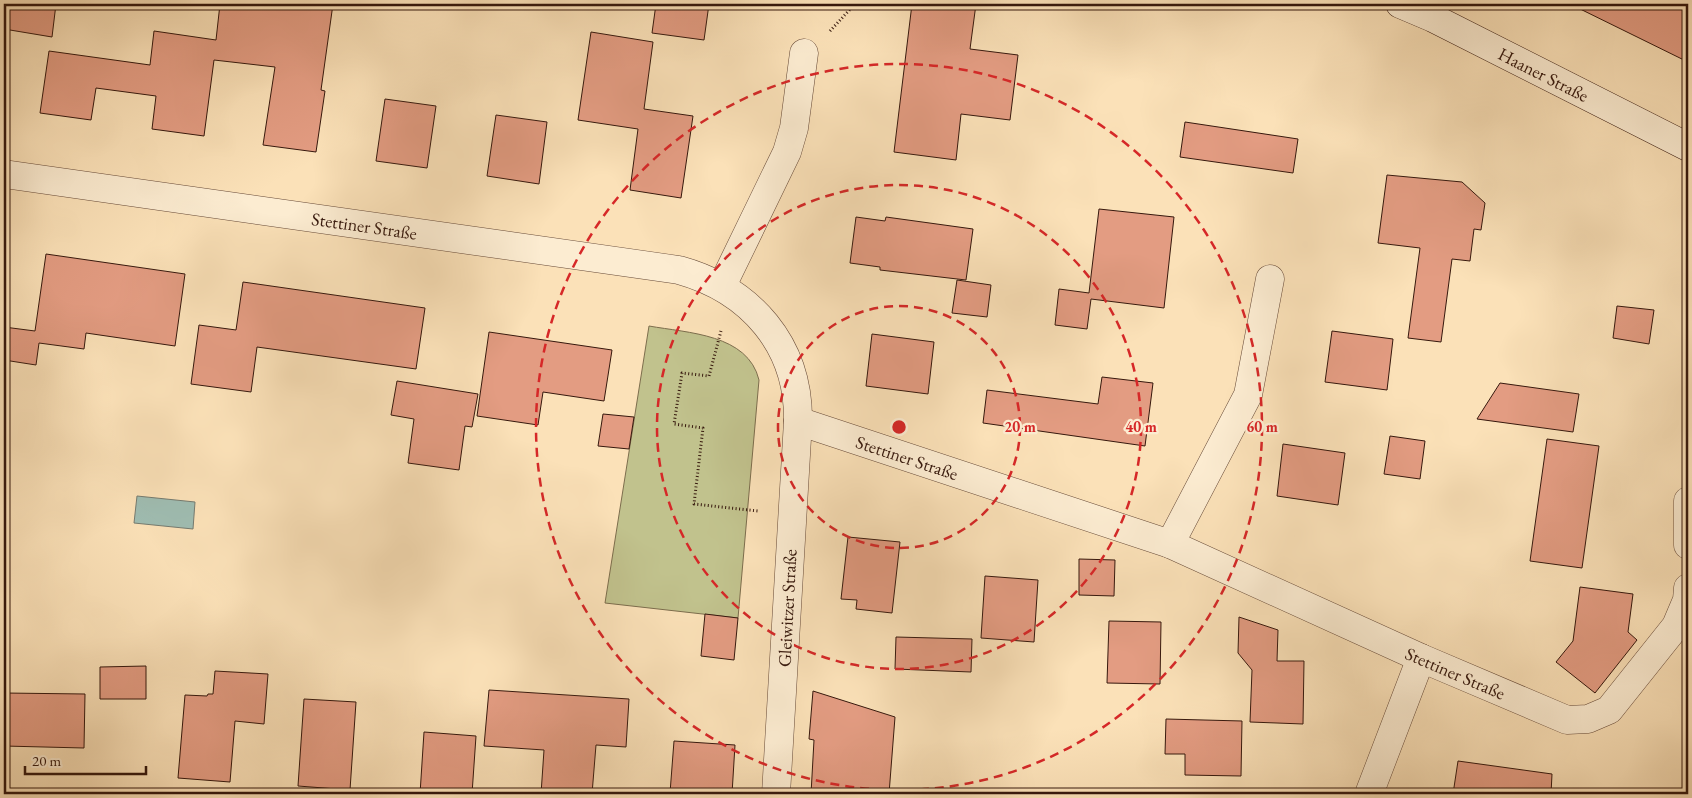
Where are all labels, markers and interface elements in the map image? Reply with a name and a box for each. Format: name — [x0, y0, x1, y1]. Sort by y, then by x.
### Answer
street label: Haaner Straße — [1495, 42, 1593, 107]
street label: Stettiner Straße — [310, 206, 419, 244]
text: 20 m — [1004, 417, 1036, 436]
text: 40 m — [1125, 417, 1157, 436]
text: 60 m — [1246, 417, 1278, 436]
centre of rings — [890, 418, 908, 436]
street label: Stettiner Straße — [853, 429, 961, 485]
street label: Gleiwitzer Straße — [772, 548, 802, 668]
street label: Stettiner Straße — [1402, 641, 1509, 704]
scale bar — [25, 743, 146, 775]
text: 20 m — [32, 751, 61, 770]

